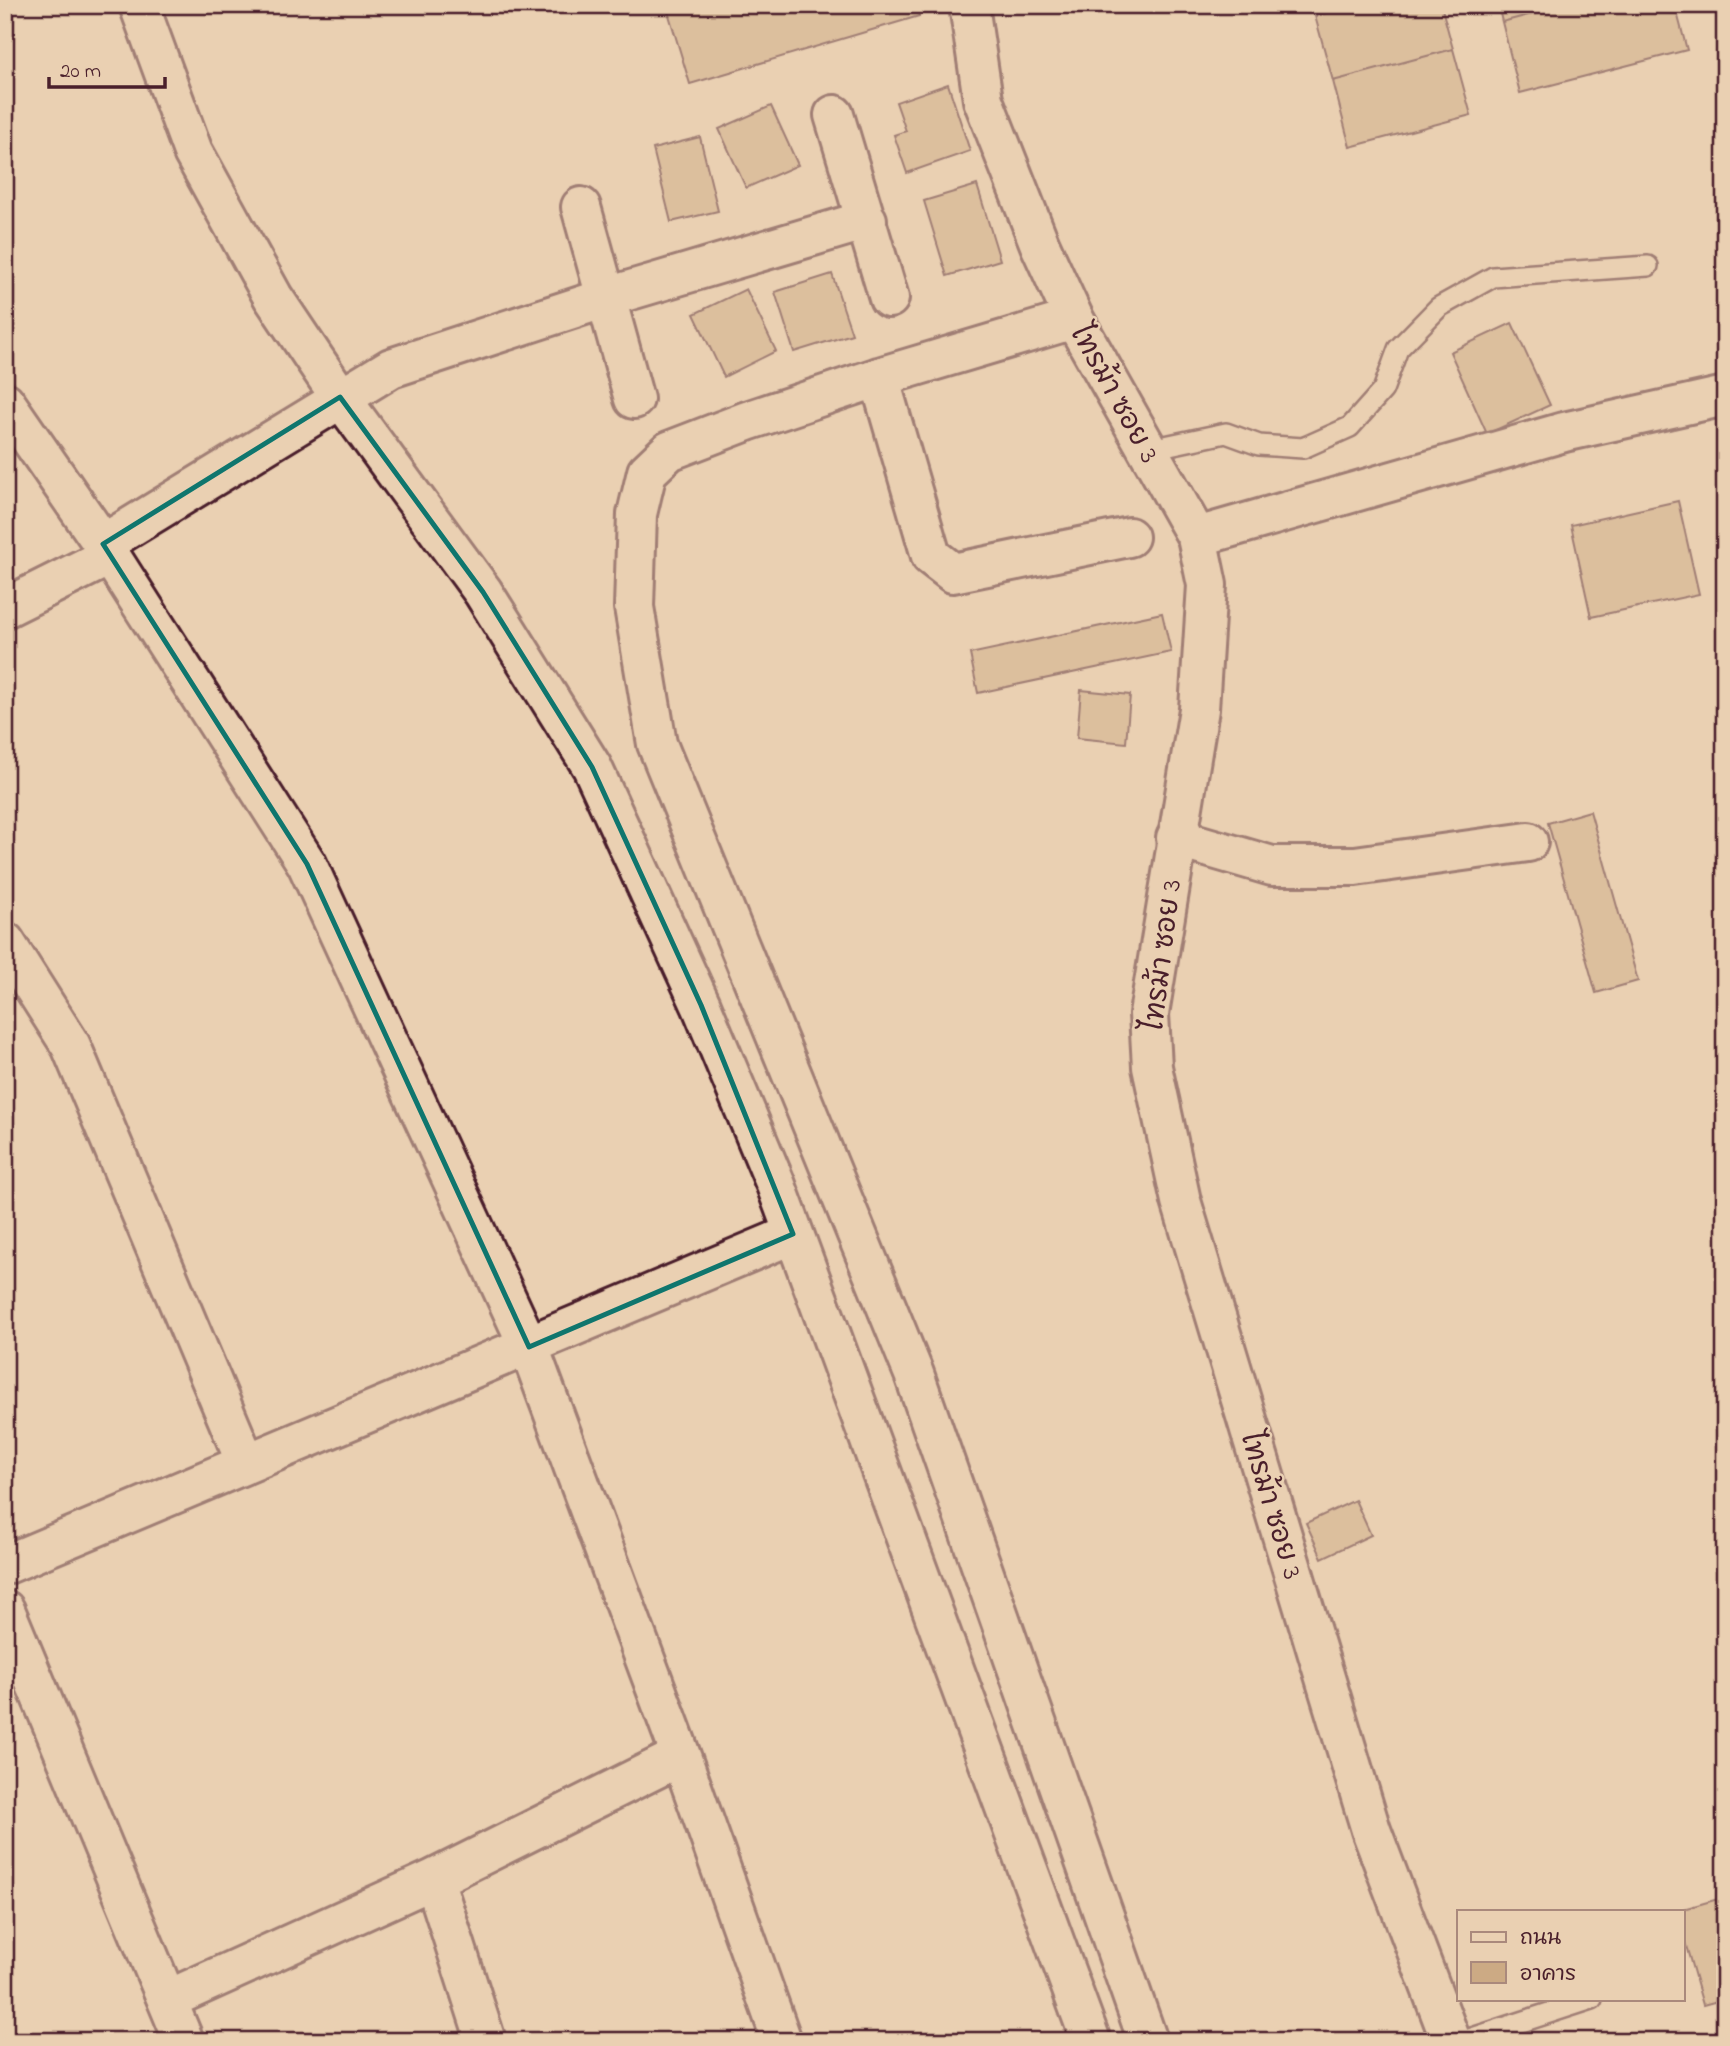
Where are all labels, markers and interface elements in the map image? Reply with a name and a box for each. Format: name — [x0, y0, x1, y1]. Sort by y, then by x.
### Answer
scale bar — [49, 46, 164, 90]
text: 20 m — [60, 57, 101, 87]
street label: ไทรม้า ซอย 3 — [1058, 316, 1170, 471]
street label: ไทรม้า ซอย 3 — [1133, 877, 1194, 1035]
street label: ไทรม้า ซอย 3 — [1227, 1426, 1313, 1585]
legend — [1457, 1910, 1684, 2000]
text: ถนน — [1520, 1924, 1561, 1954]
text: อาคาร — [1520, 1960, 1576, 1990]

